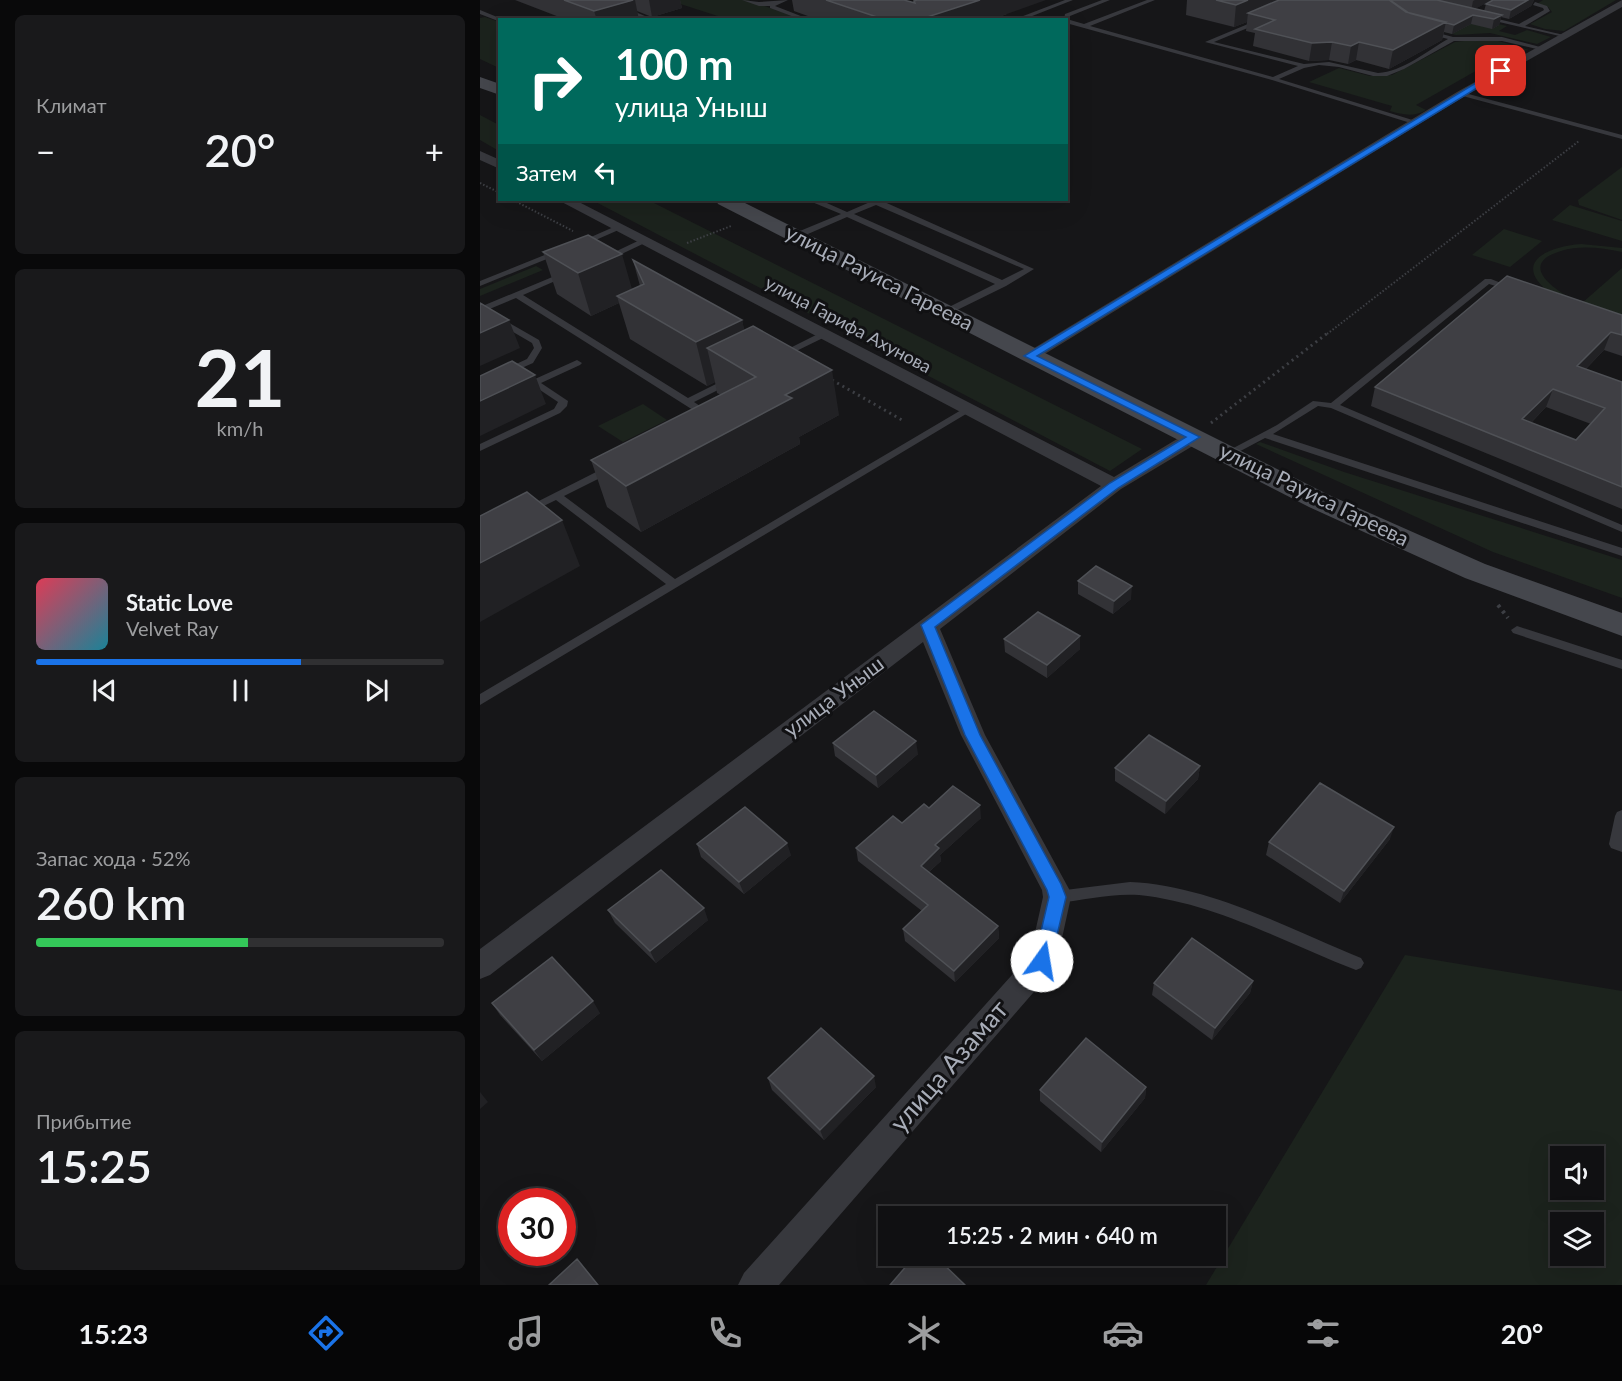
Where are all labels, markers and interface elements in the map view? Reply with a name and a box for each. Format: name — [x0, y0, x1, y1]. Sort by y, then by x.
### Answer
text: 100 m — [615, 39, 733, 89]
icon: right — [516, 42, 594, 120]
pin — [1475, 45, 1526, 96]
icon: arrive — [1484, 54, 1517, 87]
text: улица Уныш — [615, 90, 768, 123]
text: Климат — [36, 93, 107, 117]
text: 20° — [205, 123, 275, 177]
text: − — [36, 131, 55, 171]
text: + — [425, 131, 444, 171]
icon: left — [589, 156, 622, 189]
text: Затем — [516, 159, 577, 186]
street label: улица Рауиса Гареева — [782, 218, 978, 335]
street label: улица Гарифа Ахунова — [762, 271, 935, 377]
text: 21 — [195, 330, 285, 424]
text: km/h — [217, 416, 263, 440]
street label: улица Рауиса Гареева — [1216, 437, 1413, 550]
text: Static Love — [126, 589, 233, 616]
text: Velvet Ray — [126, 616, 219, 640]
street label: улица Уныш — [778, 650, 888, 742]
icon: previous — [88, 674, 121, 707]
icon: pause — [224, 674, 257, 707]
icon: next — [360, 674, 393, 707]
text: Запас хода · 52% — [36, 846, 191, 870]
text: 260 km — [36, 876, 186, 930]
position arrow — [1010, 929, 1074, 993]
street label: улица Азамат — [882, 993, 1014, 1138]
text: Прибытие — [36, 1109, 132, 1133]
text: 15:25 — [36, 1139, 152, 1193]
map controls — [1550, 1146, 1604, 1266]
button: sound — [1550, 1146, 1604, 1200]
speed limit sign: 30 — [498, 1188, 576, 1266]
button: layers — [1550, 1212, 1604, 1266]
text: 15:25 · 2 мин · 640 m — [946, 1222, 1158, 1249]
icon: directions — [305, 1312, 347, 1354]
icon: music — [505, 1312, 547, 1354]
icon: phone — [704, 1312, 746, 1354]
icon: climate — [903, 1312, 945, 1354]
icon: car — [1102, 1312, 1144, 1354]
icon: filters — [1302, 1312, 1344, 1354]
text: 15:23 — [79, 1317, 148, 1350]
text: 20° — [1501, 1317, 1543, 1350]

